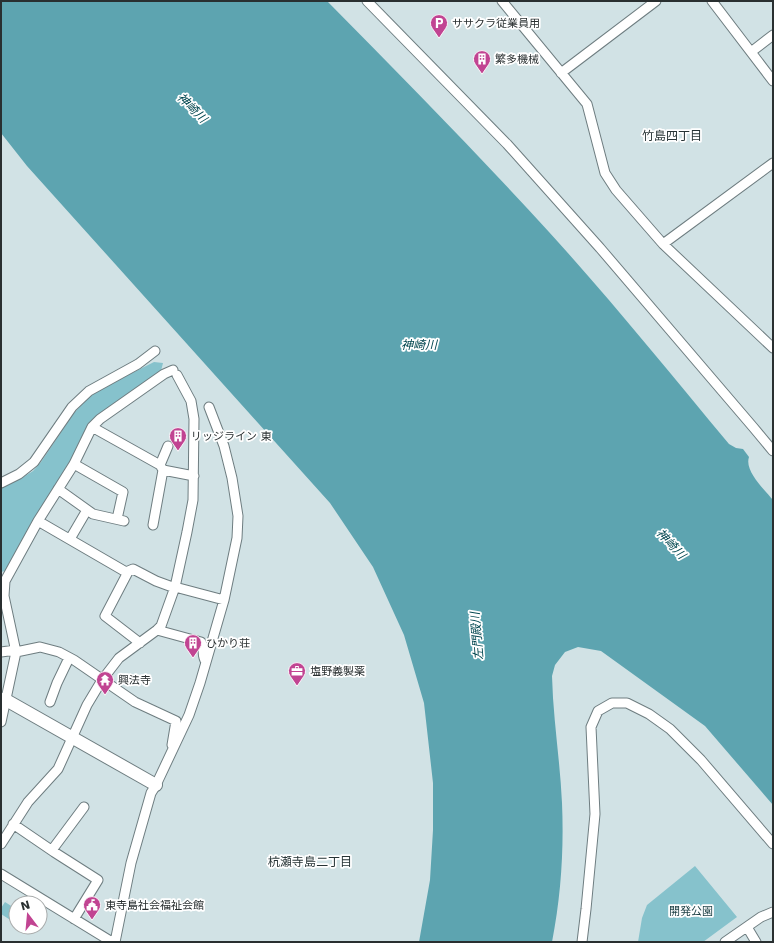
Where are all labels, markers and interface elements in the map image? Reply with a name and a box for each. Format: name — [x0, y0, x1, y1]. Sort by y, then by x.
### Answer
parking icon: ササクラ従業員用 — [429, 13, 449, 38]
place label: ササクラ従業員用 — [452, 17, 540, 30]
building icon: 繁多機械 — [472, 49, 492, 74]
place label: 繁多機械 — [495, 53, 539, 66]
water label: 神崎川 — [174, 90, 211, 127]
district label: 竹島四丁目 — [642, 129, 702, 143]
water label: 神崎川 — [401, 338, 439, 352]
building icon: リッジライン 東 — [168, 426, 188, 451]
place label: リッジライン 東 — [191, 430, 272, 443]
water label: 神崎川 — [654, 526, 690, 563]
water label: 左門殿川 — [468, 609, 486, 661]
building icon: ひかり荘 — [183, 633, 203, 658]
place label: ひかり荘 — [206, 637, 250, 650]
office icon: 塩野義製薬 — [287, 661, 307, 686]
place label: 塩野義製薬 — [310, 665, 365, 678]
temple icon: 興法寺 — [95, 670, 115, 695]
place label: 興法寺 — [118, 674, 151, 687]
district label: 杭瀬寺島二丁目 — [268, 855, 352, 869]
north arrow — [8, 895, 48, 935]
public building icon: 東寺島社会福祉会館 — [82, 895, 102, 920]
text: N — [19, 898, 32, 913]
place label: 東寺島社会福祉会館 — [105, 899, 204, 912]
park label: 開発公園 — [669, 905, 713, 918]

